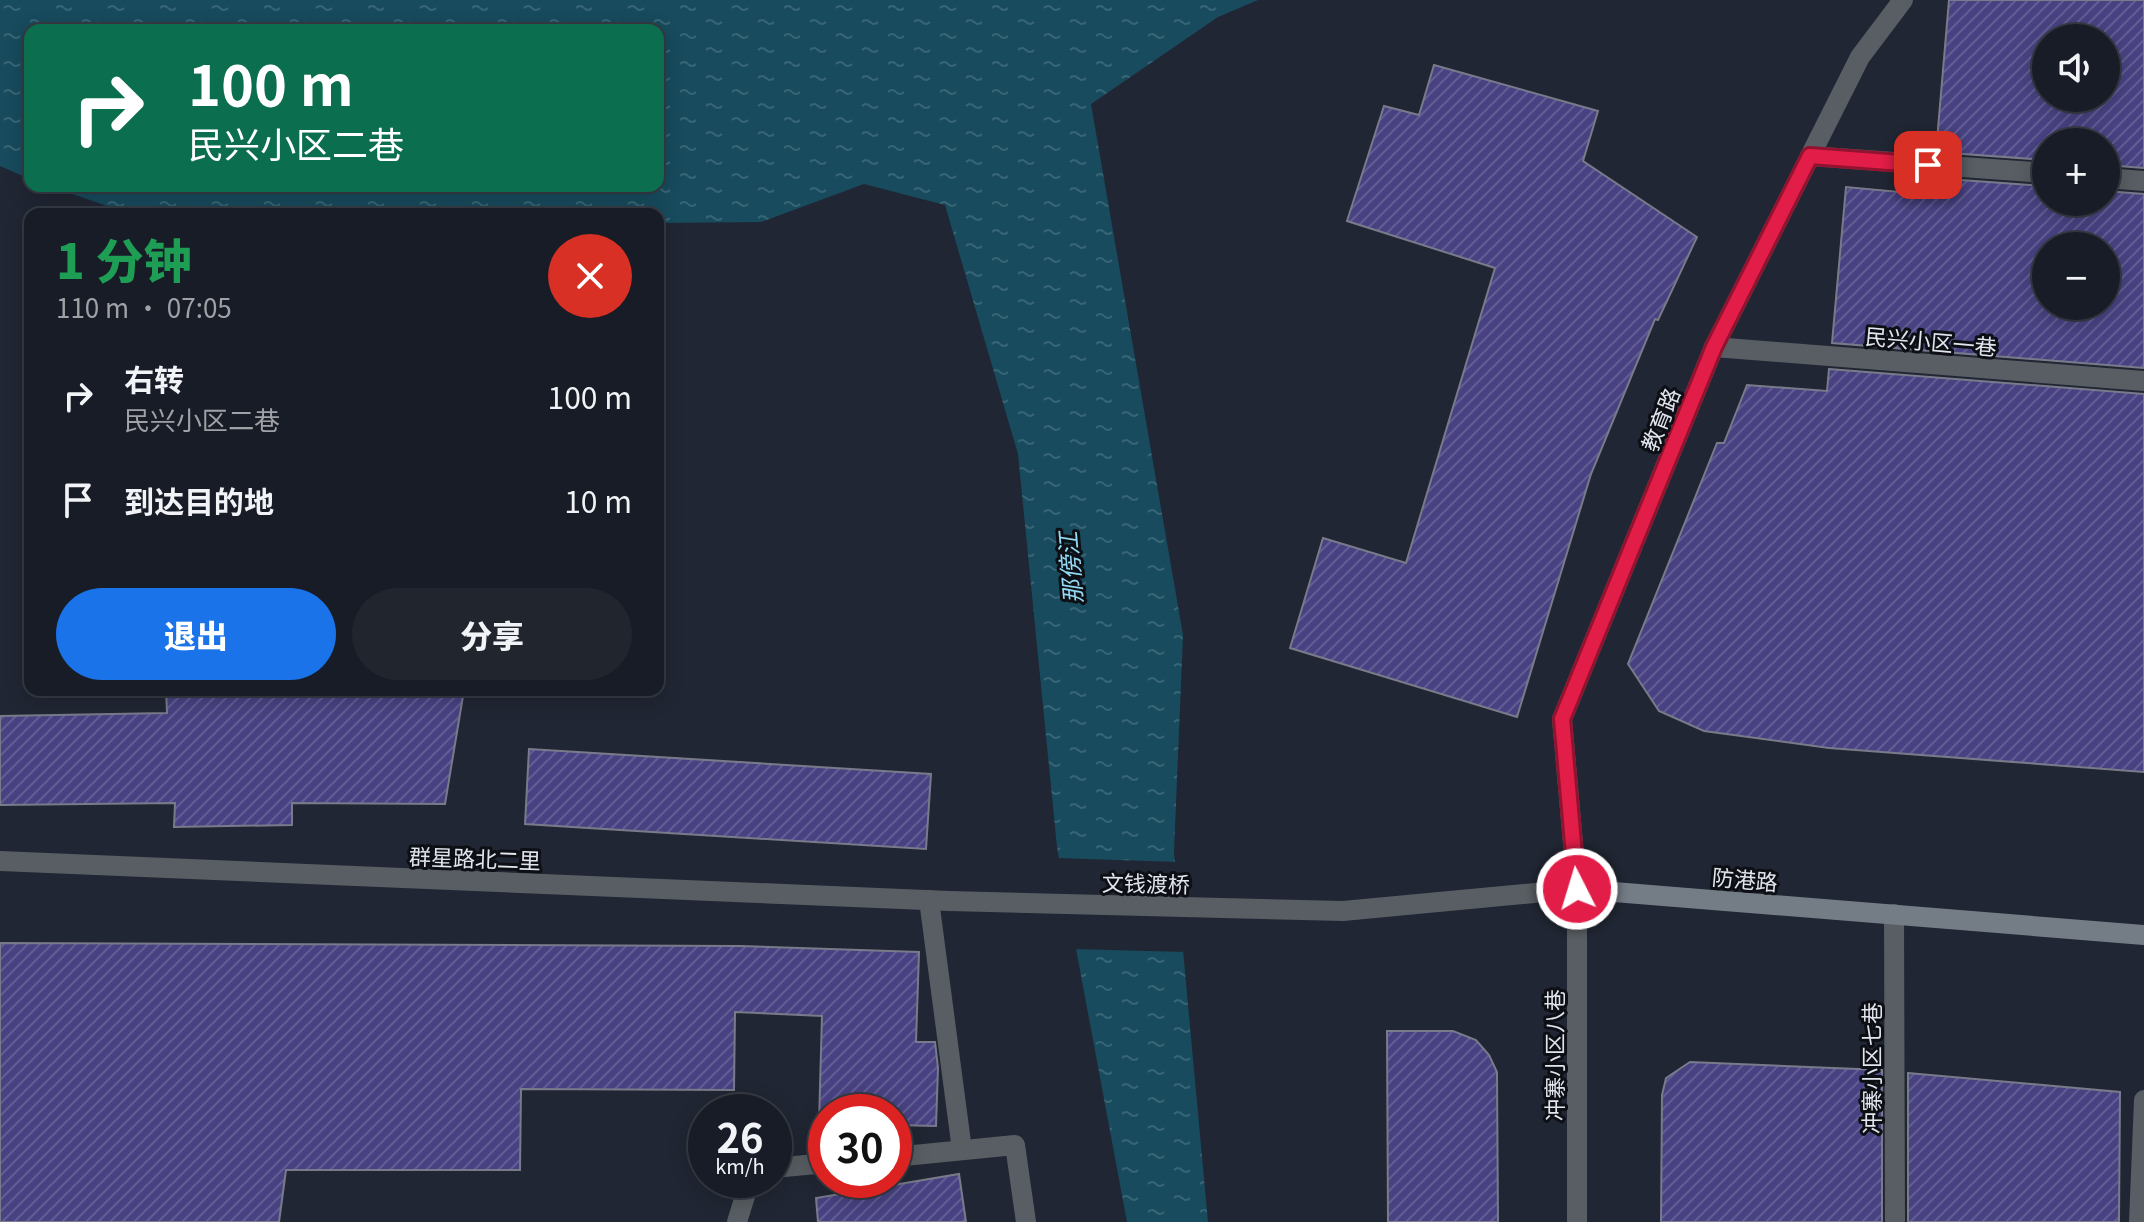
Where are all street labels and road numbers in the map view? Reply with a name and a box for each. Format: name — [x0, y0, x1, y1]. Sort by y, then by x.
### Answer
street label: 民兴小区一巷 — [1864, 318, 1998, 362]
street label: 教育路 — [1632, 382, 1686, 456]
street label: 群星路北二里 — [408, 839, 542, 875]
street label: 防港路 — [1711, 859, 1779, 897]
street label: 文钱渡桥 — [1102, 865, 1190, 899]
street label: 冲寨小区八巷 — [1537, 989, 1569, 1121]
street label: 冲寨小区七巷 — [1854, 1002, 1886, 1134]

